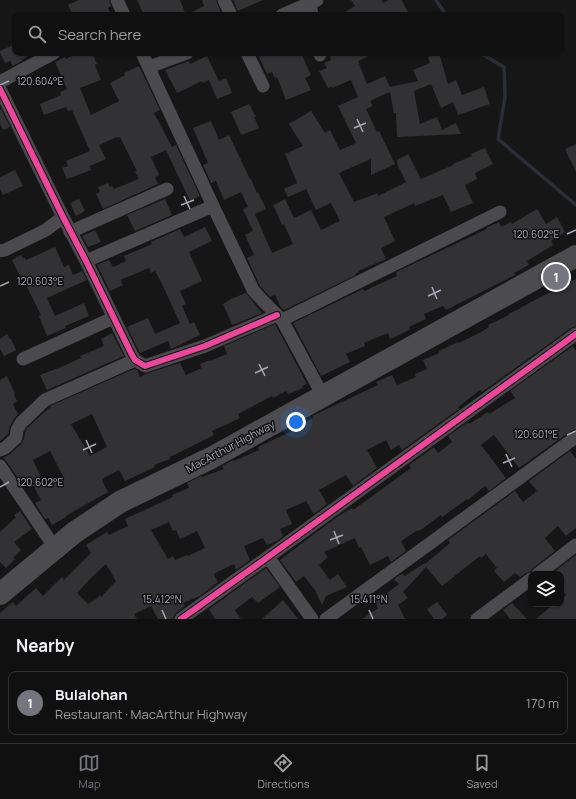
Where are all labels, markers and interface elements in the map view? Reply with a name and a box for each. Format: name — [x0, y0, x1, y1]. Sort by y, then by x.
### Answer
search box — [12, 12, 564, 56]
icon: search — [26, 23, 48, 45]
text: Search here — [58, 24, 141, 45]
text: 120.604°E — [17, 74, 64, 88]
text: 120.602°E — [513, 227, 560, 241]
pin: 1 — [543, 262, 569, 292]
text: 120.603°E — [17, 274, 63, 288]
your location — [286, 412, 306, 432]
street label: MacArthur Highway — [183, 416, 277, 476]
text: 120.601°E — [514, 427, 559, 441]
text: 120.602°E — [17, 475, 64, 489]
map controls — [528, 571, 564, 607]
button: layers — [528, 571, 564, 607]
text: 15.412°N — [142, 592, 182, 606]
text: 15.411°N — [350, 592, 388, 606]
text: Nearby — [16, 634, 74, 657]
text: Bulalohan — [55, 684, 128, 705]
text: 1 — [27, 694, 33, 712]
text: 170 m — [526, 694, 559, 712]
text: Restaurant · MacArthur Highway — [55, 705, 247, 723]
tab: Map — [78, 752, 100, 791]
tab: Directions — [257, 752, 310, 791]
tab: Saved — [467, 752, 498, 791]

